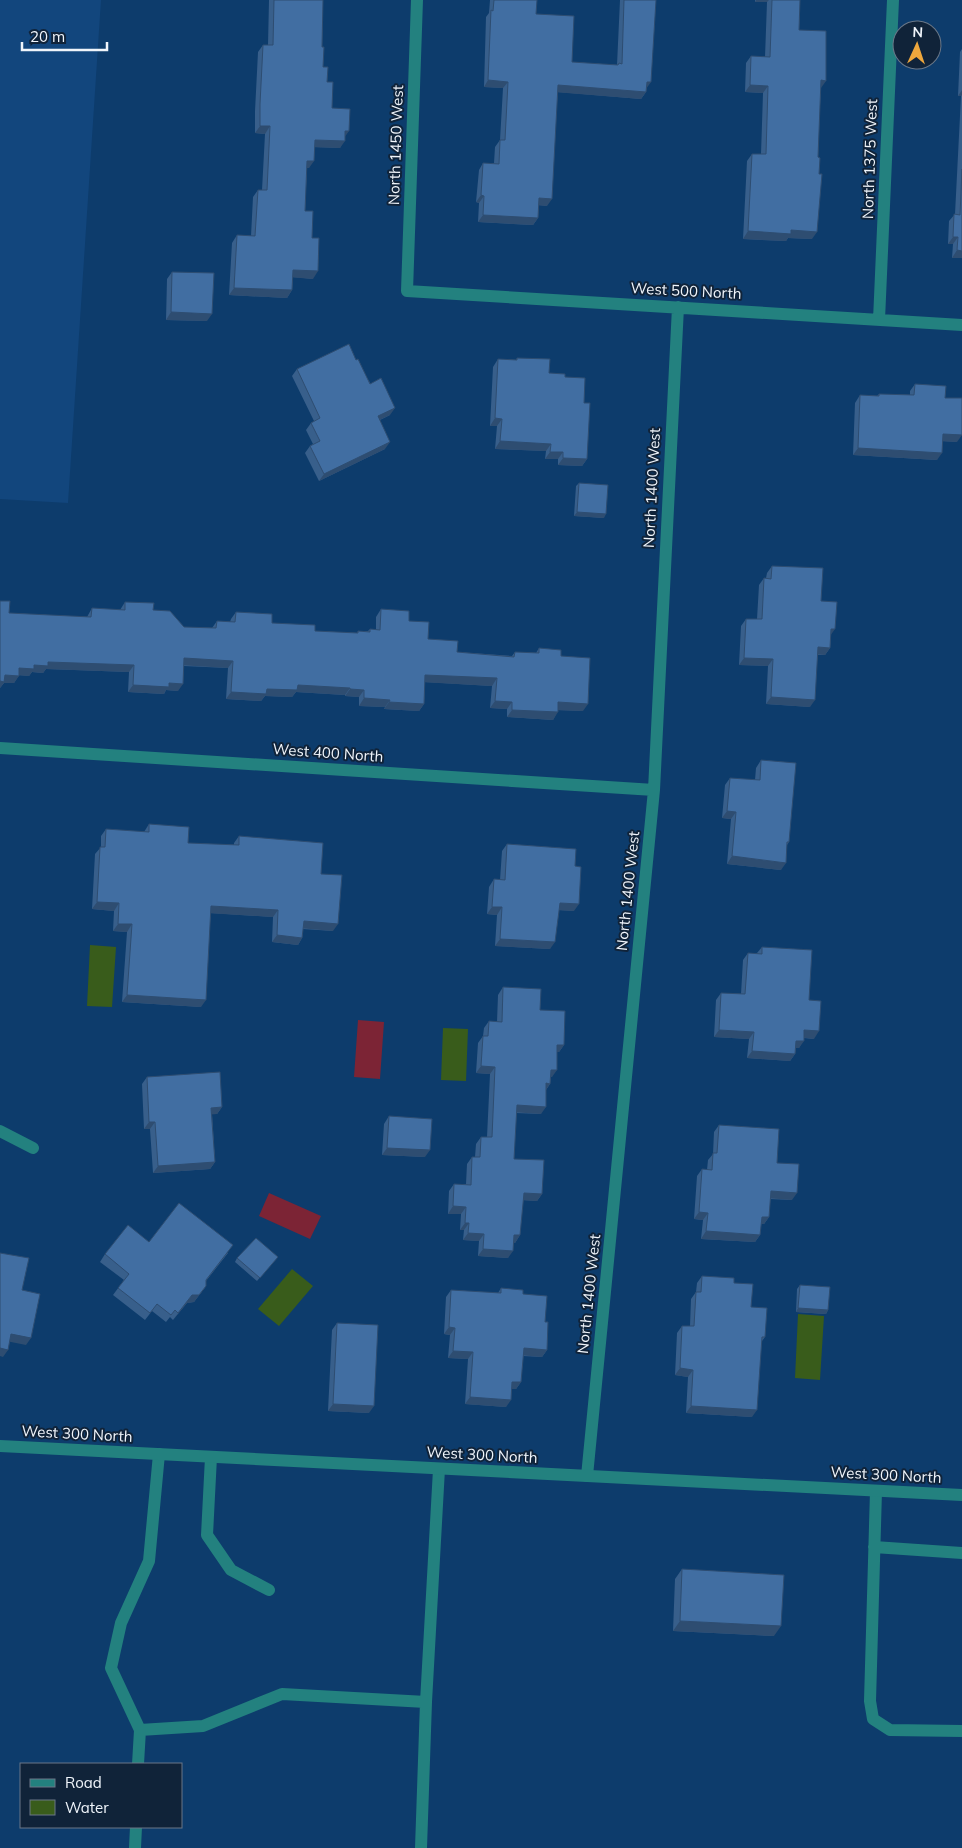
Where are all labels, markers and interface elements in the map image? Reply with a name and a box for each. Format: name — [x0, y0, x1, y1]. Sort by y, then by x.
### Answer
scale bar — [22, 20, 108, 52]
north arrow — [892, 20, 942, 70]
text: N — [912, 23, 923, 41]
text: 20 m — [30, 27, 65, 46]
street label: North 1450 West — [384, 85, 407, 205]
street label: North 1375 West — [858, 99, 881, 219]
street label: West 500 North — [630, 278, 742, 303]
street label: North 1400 West — [639, 428, 664, 548]
street label: West 400 North — [272, 739, 384, 766]
street label: North 1400 West — [612, 830, 643, 952]
street label: North 1400 West — [573, 1233, 604, 1355]
street label: West 300 North — [21, 1421, 133, 1446]
street label: West 300 North — [426, 1442, 538, 1467]
street label: West 300 North — [830, 1462, 942, 1487]
legend — [20, 1763, 182, 1828]
text: Road — [65, 1773, 102, 1792]
text: Water — [65, 1798, 109, 1817]

